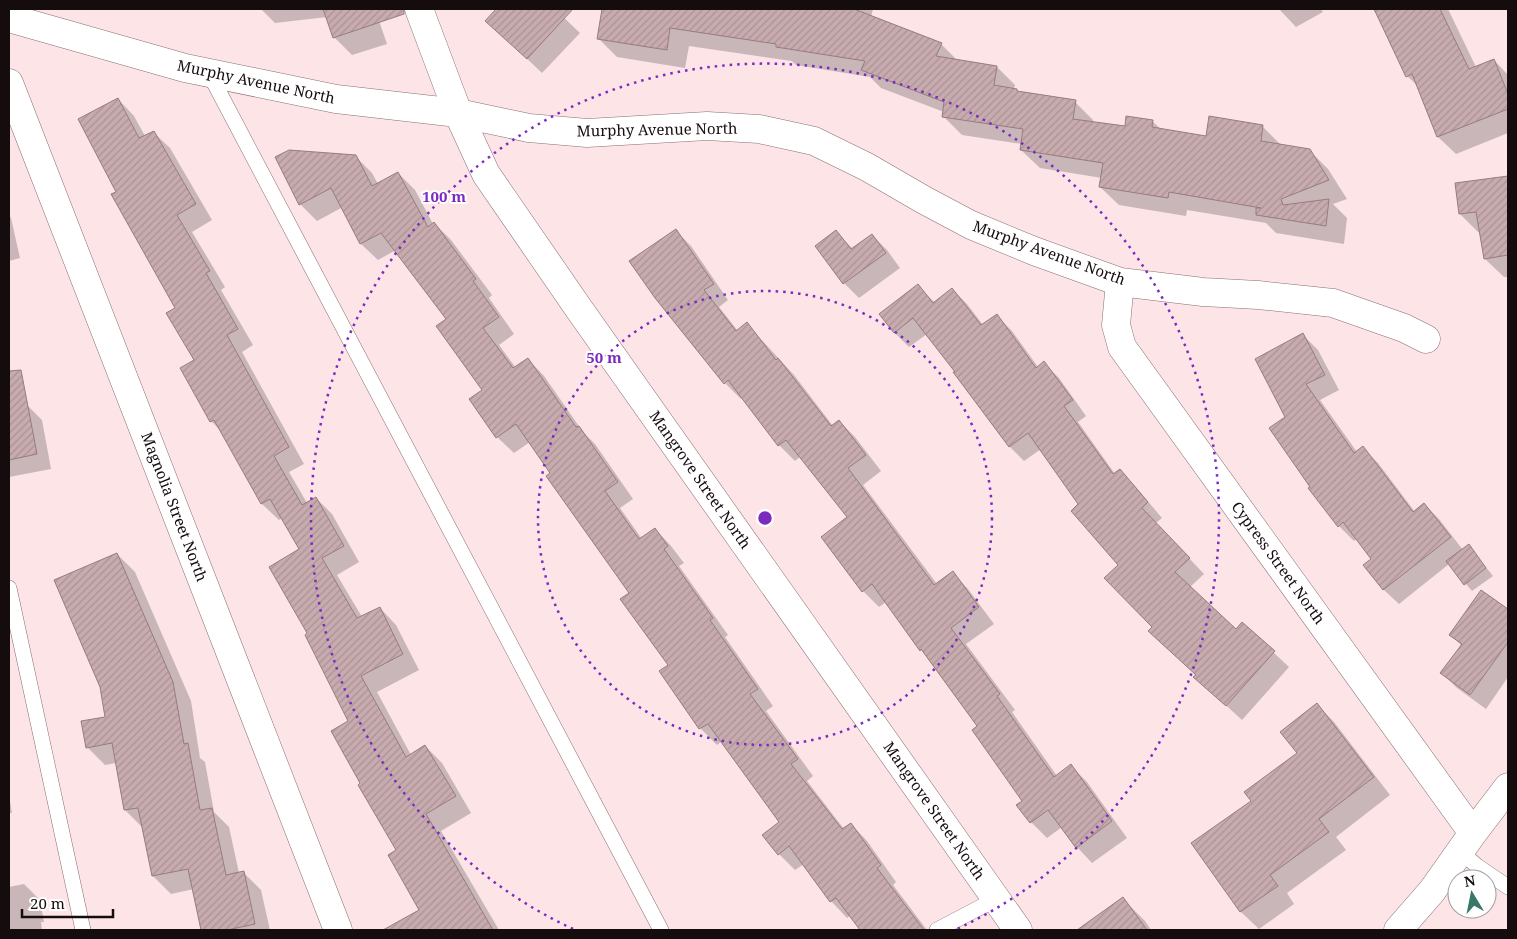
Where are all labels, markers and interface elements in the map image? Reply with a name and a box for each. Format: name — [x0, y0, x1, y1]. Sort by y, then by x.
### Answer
street label: Murphy Avenue North — [175, 55, 337, 108]
street label: Murphy Avenue North — [576, 118, 738, 140]
text: 100 m — [422, 186, 466, 206]
street label: Murphy Avenue North — [970, 215, 1129, 289]
text: 50 m — [586, 347, 622, 367]
street label: Mangrove Street North — [646, 406, 756, 553]
street label: Magnolia Street North — [137, 429, 213, 585]
street label: Cypress Street North — [1227, 497, 1330, 628]
centre of rings — [756, 509, 774, 527]
street label: Mangrove Street North — [880, 737, 990, 884]
north arrow — [1447, 869, 1497, 919]
text: N — [1463, 870, 1477, 891]
scale bar — [22, 886, 114, 918]
text: 20 m — [30, 893, 65, 913]

